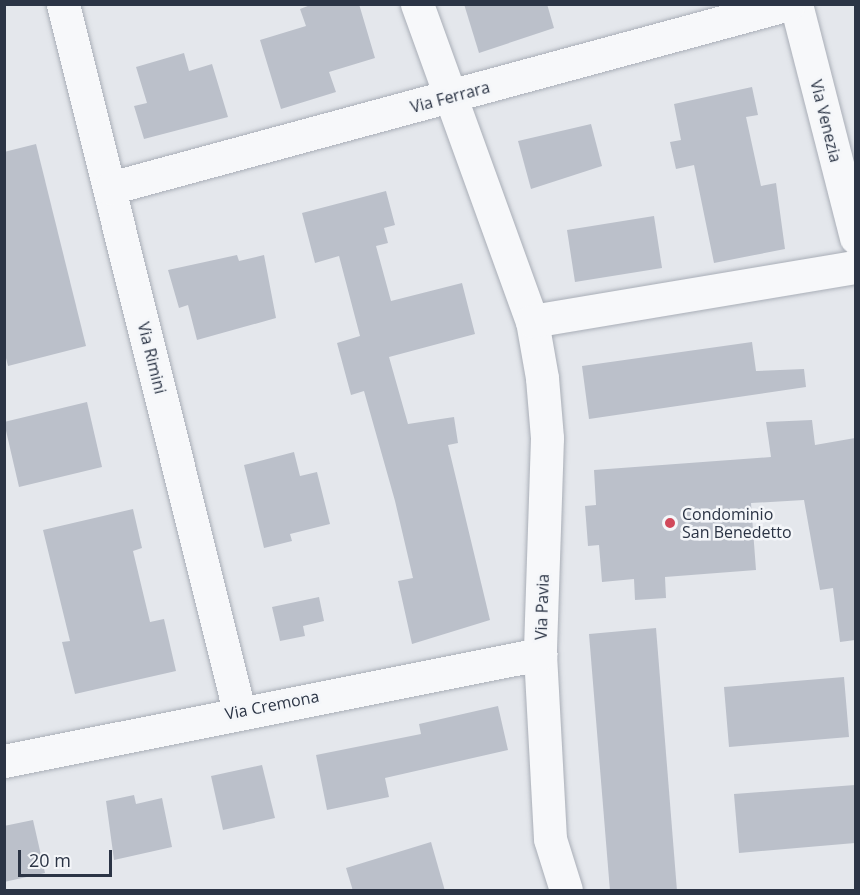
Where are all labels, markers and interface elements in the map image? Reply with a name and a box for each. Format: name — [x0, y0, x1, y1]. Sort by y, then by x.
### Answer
street label: Via Ferrara — [408, 77, 492, 117]
street label: Via Venezia — [806, 78, 846, 164]
street label: Via Rimini — [134, 320, 170, 396]
place label: Condominio San Benedetto — [682, 504, 792, 542]
marker: Condominio San Benedetto — [663, 516, 677, 530]
street label: Via Pavia — [531, 574, 553, 640]
street label: Via Cremona — [223, 686, 321, 724]
scale bar — [21, 838, 116, 876]
text: 20 m — [29, 848, 71, 872]

